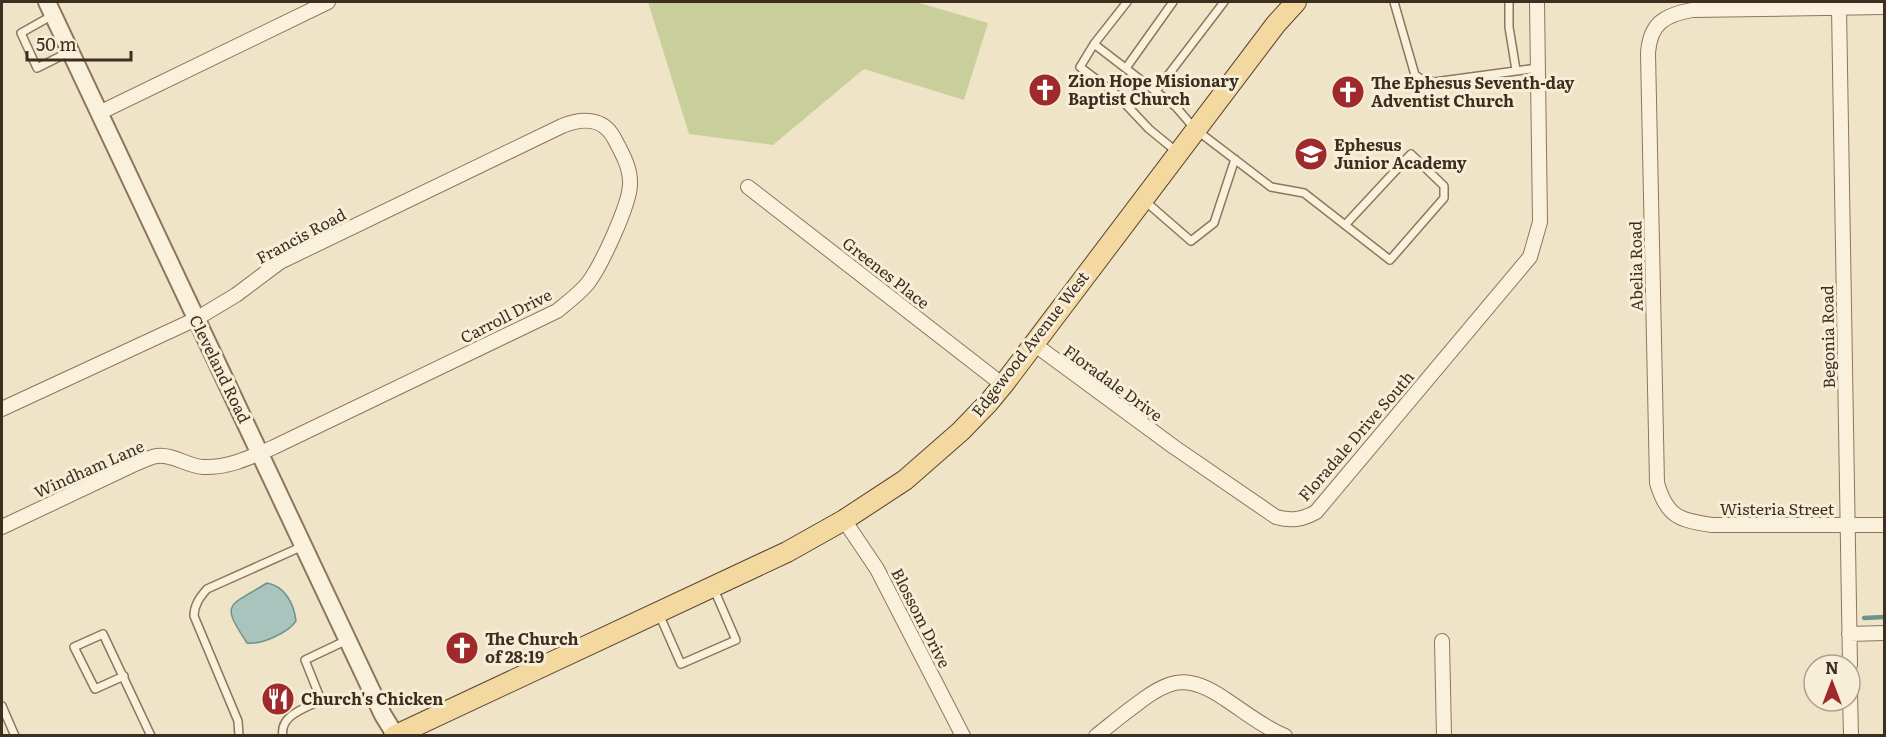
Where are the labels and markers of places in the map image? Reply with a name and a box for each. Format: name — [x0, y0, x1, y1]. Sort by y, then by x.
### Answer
place label: Zion Hope Misionary Baptist Church — [1068, 68, 1239, 110]
place label: The Ephesus Seventh-day Adventist Church — [1371, 70, 1575, 112]
church icon: Zion Hope Misionary Baptist Church — [1027, 72, 1063, 108]
church icon: The Ephesus Seventh-day Adventist Church — [1330, 74, 1366, 110]
place label: Ephesus Junior Academy — [1334, 132, 1467, 174]
school or university icon: Ephesus Junior Academy — [1293, 136, 1329, 172]
place label: The Church of 28:19 — [485, 626, 579, 668]
church icon: The Church of 28:19 — [444, 630, 480, 666]
restaurant icon: Church's Chicken — [260, 681, 296, 717]
place label: Church's Chicken — [301, 686, 443, 710]

